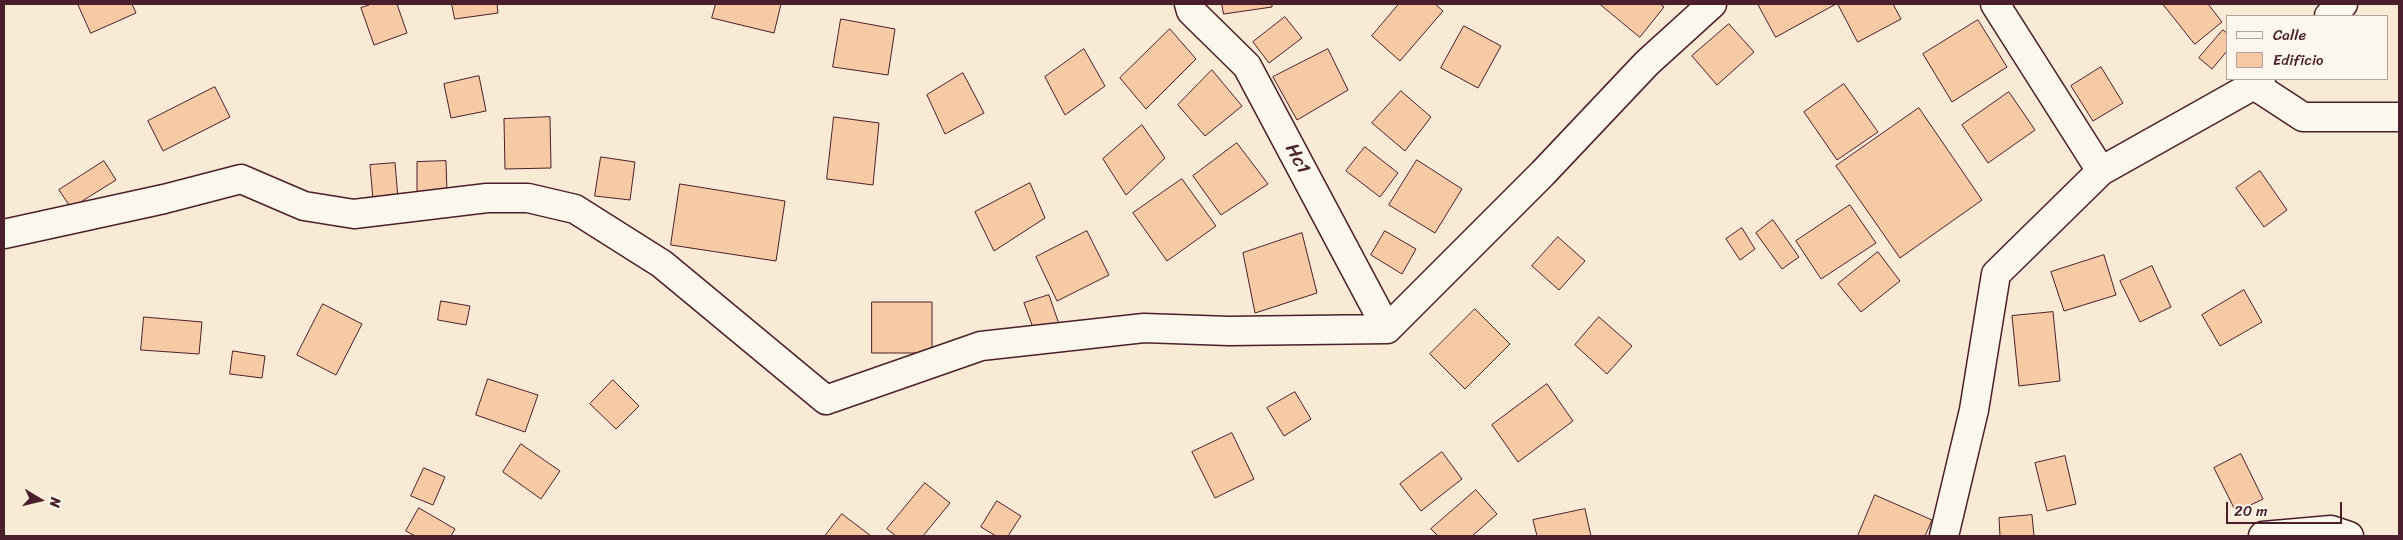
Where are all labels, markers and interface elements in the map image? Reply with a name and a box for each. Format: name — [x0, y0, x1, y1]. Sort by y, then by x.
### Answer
legend — [2226, 15, 2388, 80]
text: Calle — [2273, 22, 2306, 48]
text: Edificio — [2273, 47, 2324, 73]
street label: Hc1 — [1280, 140, 1314, 178]
north arrow — [15, 475, 65, 525]
scale bar — [2228, 492, 2344, 524]
text: N — [42, 496, 68, 509]
text: 20 m — [2234, 498, 2268, 524]

